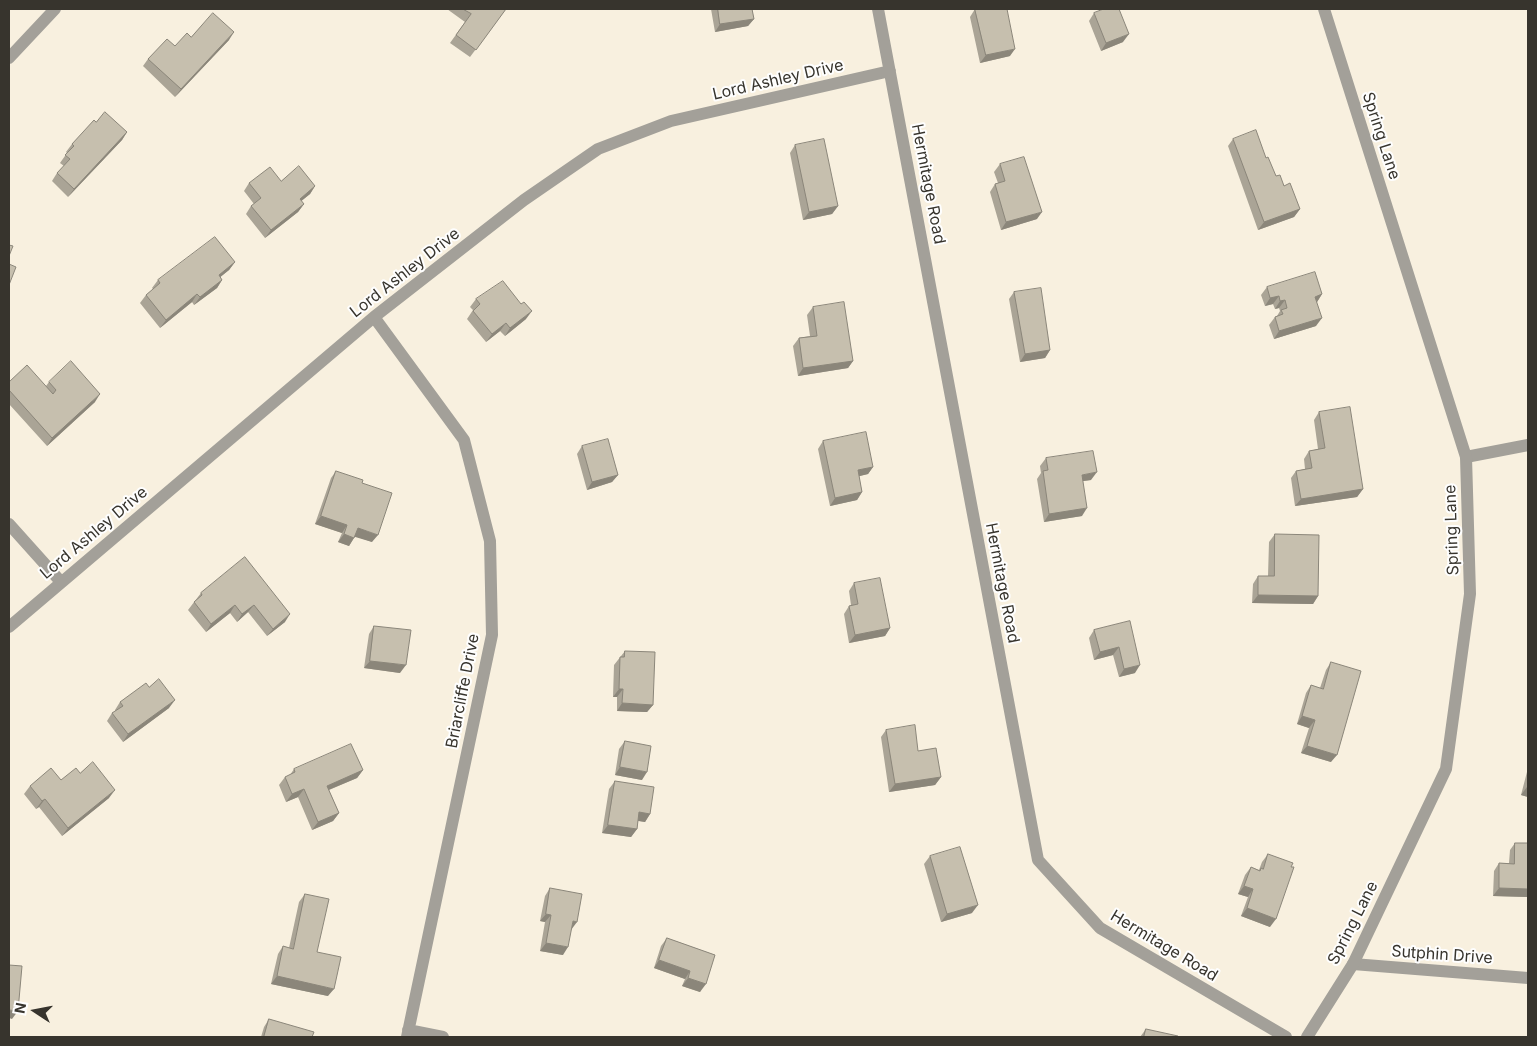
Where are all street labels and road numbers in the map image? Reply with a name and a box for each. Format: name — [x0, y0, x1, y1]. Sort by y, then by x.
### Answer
street label: Lord Ashley Drive — [711, 56, 845, 104]
street label: Spring Lane — [1358, 90, 1404, 182]
street label: Hermitage Road — [907, 122, 949, 246]
street label: Lord Ashley Drive — [346, 224, 464, 322]
street label: Lord Ashley Drive — [37, 483, 151, 583]
street label: Spring Lane — [1441, 484, 1463, 576]
street label: Hermitage Road — [981, 521, 1023, 645]
street label: Briarcliffe Drive — [442, 632, 484, 750]
street label: Spring Lane — [1324, 878, 1382, 968]
street label: Hermitage Road — [1107, 906, 1221, 986]
street label: Sutphin Drive — [1391, 942, 1493, 968]

